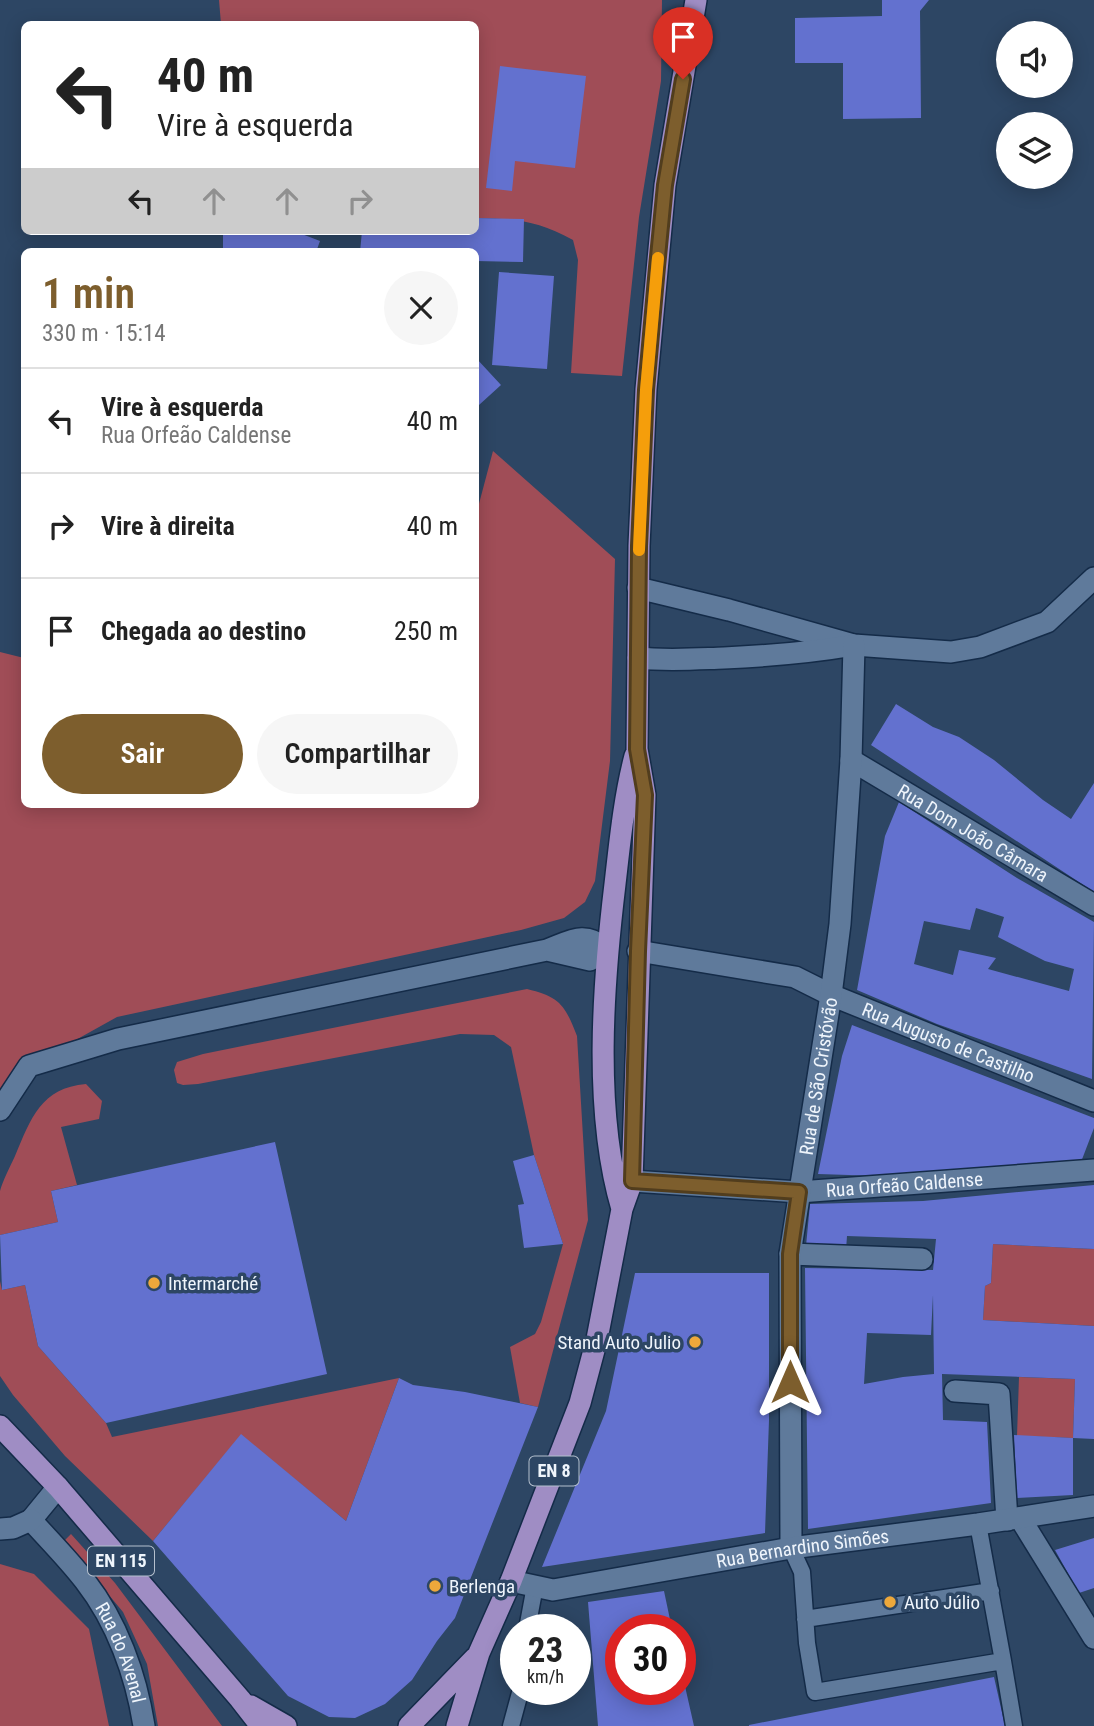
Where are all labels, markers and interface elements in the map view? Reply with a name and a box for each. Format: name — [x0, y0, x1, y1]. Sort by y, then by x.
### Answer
pin — [653, 7, 713, 79]
icon: arrive — [664, 18, 702, 56]
map controls — [996, 21, 1073, 189]
button: sound — [996, 21, 1073, 98]
text: 40 m — [157, 47, 254, 104]
icon: left — [42, 49, 133, 140]
text: Vire à esquerda — [157, 106, 353, 144]
button: layers — [996, 112, 1073, 189]
icon: left — [122, 182, 160, 220]
icon: ahead — [195, 182, 233, 220]
icon: ahead — [268, 182, 306, 220]
icon: right — [341, 182, 379, 220]
text: 1 min — [42, 269, 135, 318]
button: close — [384, 271, 458, 345]
text: 330 m · 15:14 — [42, 320, 166, 347]
text: Vire à esquerda — [101, 392, 264, 422]
icon: left — [42, 402, 80, 440]
text: 40 m — [407, 406, 458, 436]
text: Rua Orfeão Caldense — [101, 422, 291, 449]
icon: right — [42, 507, 80, 545]
text: Vire à direita — [101, 511, 235, 541]
text: 40 m — [407, 511, 458, 541]
icon: arrive — [42, 612, 80, 650]
text: Chegada ao destino — [101, 616, 306, 646]
text: 250 m — [394, 616, 458, 646]
button: Sair — [42, 714, 243, 794]
button: Compartilhar — [257, 714, 458, 794]
street label: Rua Dom João Câmara — [893, 779, 1052, 887]
street label: Rua de São Cristóvão — [795, 996, 842, 1157]
street label: Rua Augusto de Castilho — [859, 998, 1038, 1088]
street label: Rua Orfeão Caldense — [825, 1167, 984, 1202]
place label: Intermarché — [168, 1272, 258, 1295]
marker: Intermarché — [146, 1275, 162, 1291]
place label: Stand Auto Julio — [557, 1331, 681, 1354]
marker: Stand Auto Julio — [687, 1334, 703, 1350]
position arrow — [753, 1345, 827, 1419]
road number: EN 8 — [530, 1456, 578, 1486]
street label: Rua Bernardino Simões — [714, 1525, 890, 1573]
road number: EN 115 — [88, 1546, 154, 1576]
place label: Berlenga — [449, 1575, 515, 1598]
marker: Berlenga — [427, 1578, 443, 1594]
place label: Auto Júlio — [904, 1591, 980, 1614]
marker: Auto Júlio — [882, 1594, 898, 1610]
street label: Rua do Avenal — [90, 1598, 150, 1705]
speed limit sign: 30 — [605, 1614, 696, 1705]
text: 23 — [528, 1630, 563, 1671]
text: km/h — [527, 1666, 564, 1687]

